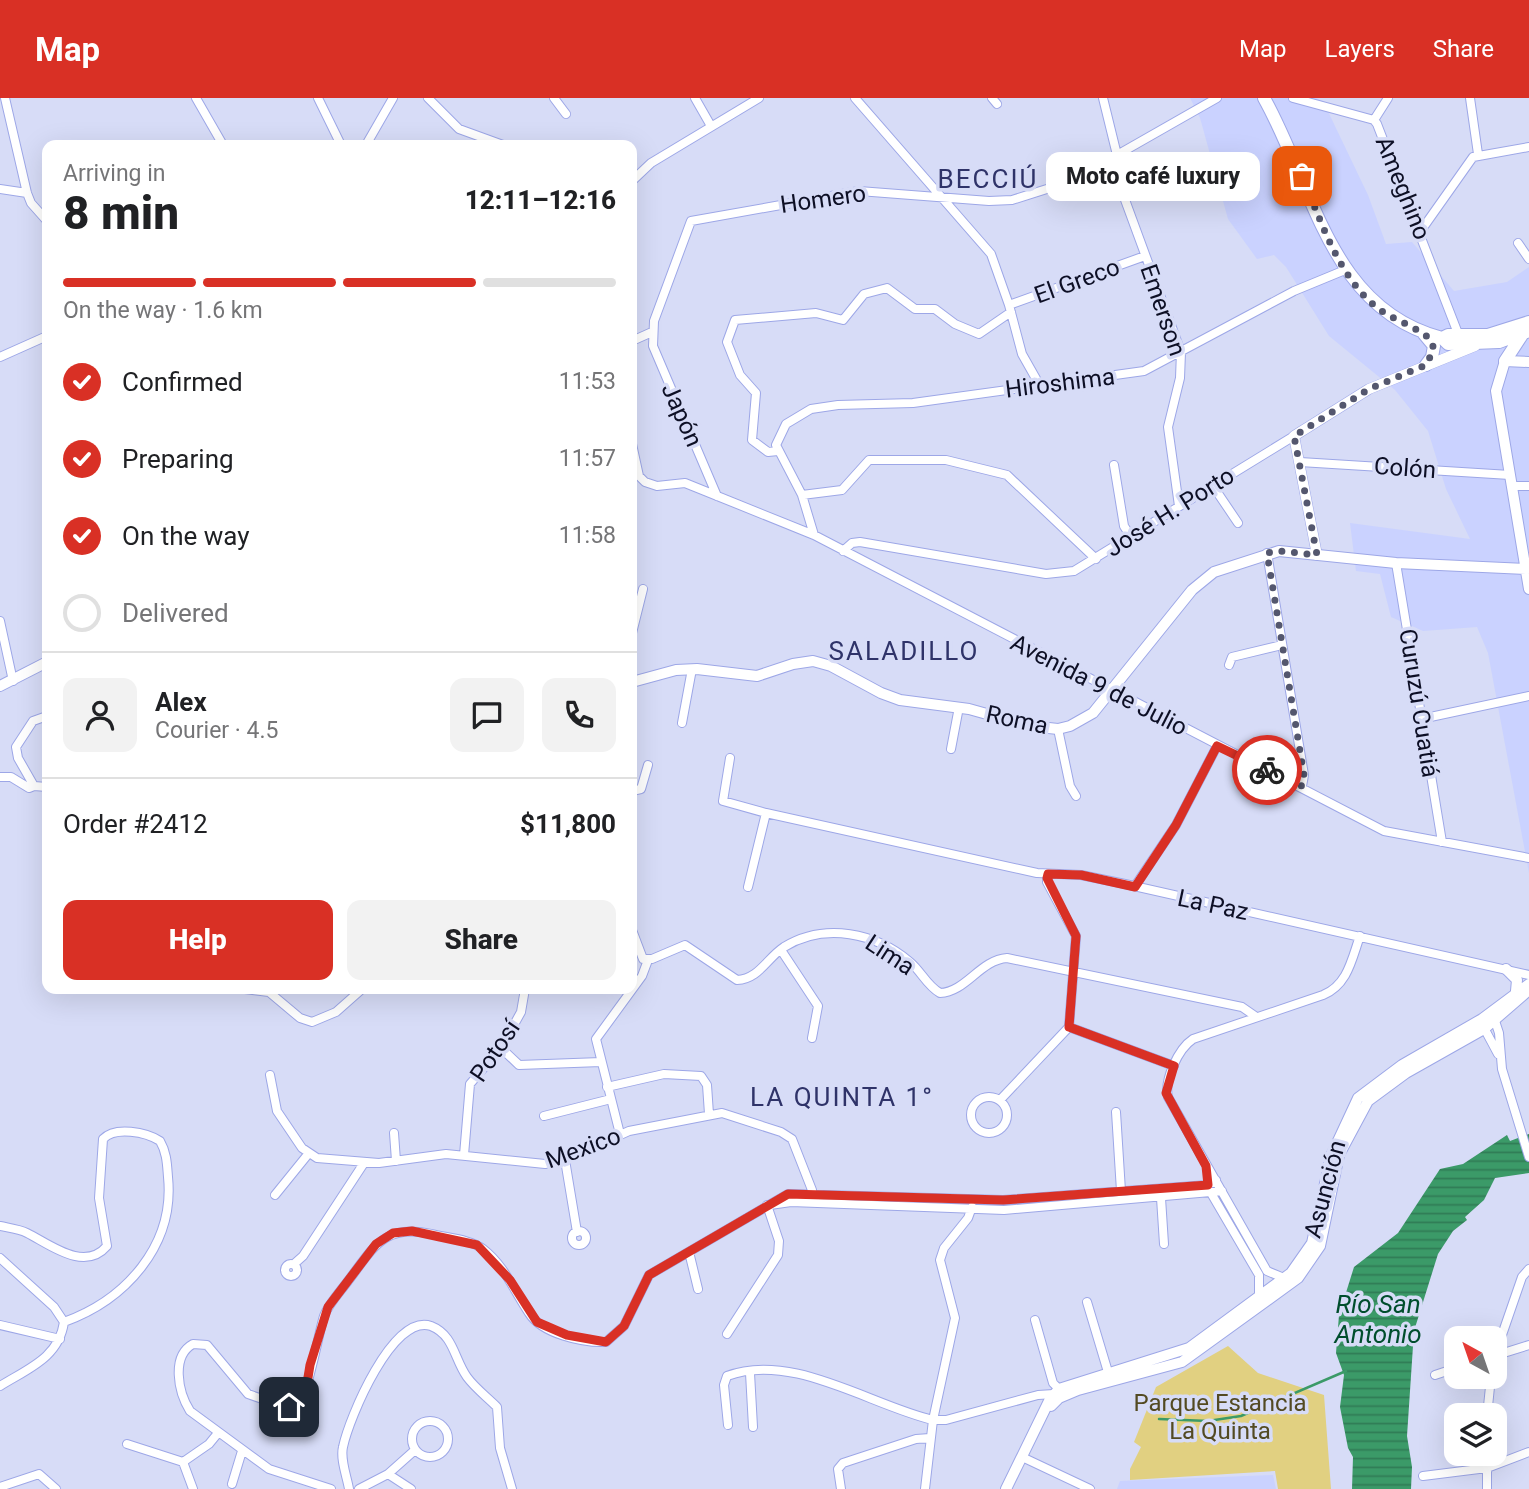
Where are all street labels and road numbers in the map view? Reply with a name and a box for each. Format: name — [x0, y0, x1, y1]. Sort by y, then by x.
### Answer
street label: Ameghino — [1370, 132, 1436, 244]
street label: Homero — [778, 179, 868, 219]
street label: El Greco — [1031, 253, 1123, 309]
street label: Emerson — [1134, 261, 1192, 359]
street label: Hiroshima — [1004, 362, 1116, 404]
street label: Japón — [656, 379, 708, 451]
street label: Colón — [1373, 452, 1437, 484]
street label: José H. Porto — [1101, 461, 1239, 563]
street label: Curuzú Cuatiá — [1393, 627, 1445, 779]
street label: Avenida 9 de Julio — [1006, 628, 1192, 742]
street label: Roma — [983, 700, 1051, 740]
street label: La Paz — [1175, 884, 1251, 926]
street label: Lima — [860, 929, 920, 981]
street label: Potosí — [464, 1014, 526, 1087]
street label: Mexico — [542, 1122, 624, 1174]
street label: Asunción — [1299, 1137, 1351, 1241]

